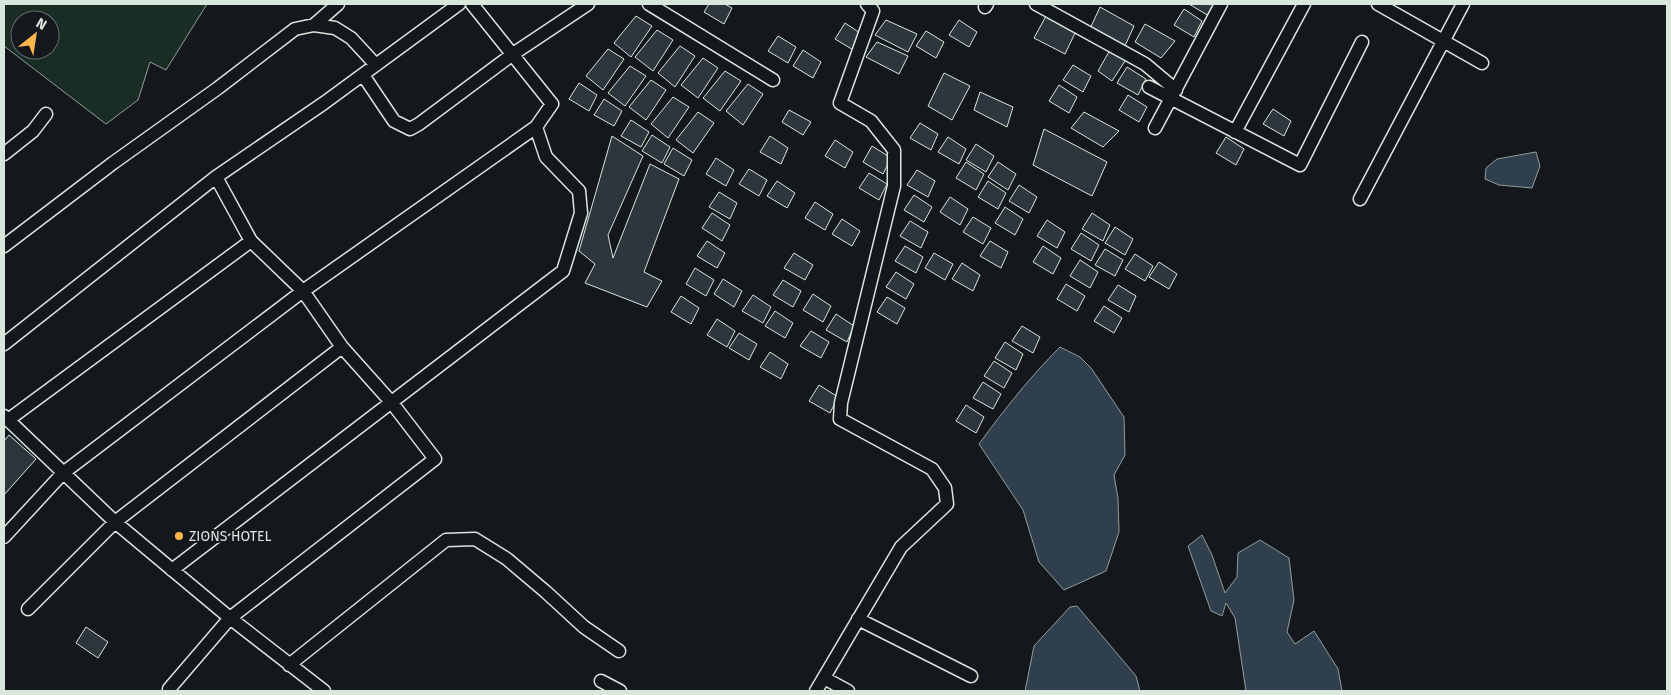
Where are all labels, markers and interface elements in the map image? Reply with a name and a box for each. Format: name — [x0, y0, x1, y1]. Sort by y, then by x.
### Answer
north arrow — [10, 10, 60, 60]
text: N — [33, 14, 50, 34]
place label: ZIONS HOTEL — [189, 528, 271, 545]
marker: ZIONS HOTEL — [173, 530, 185, 542]

